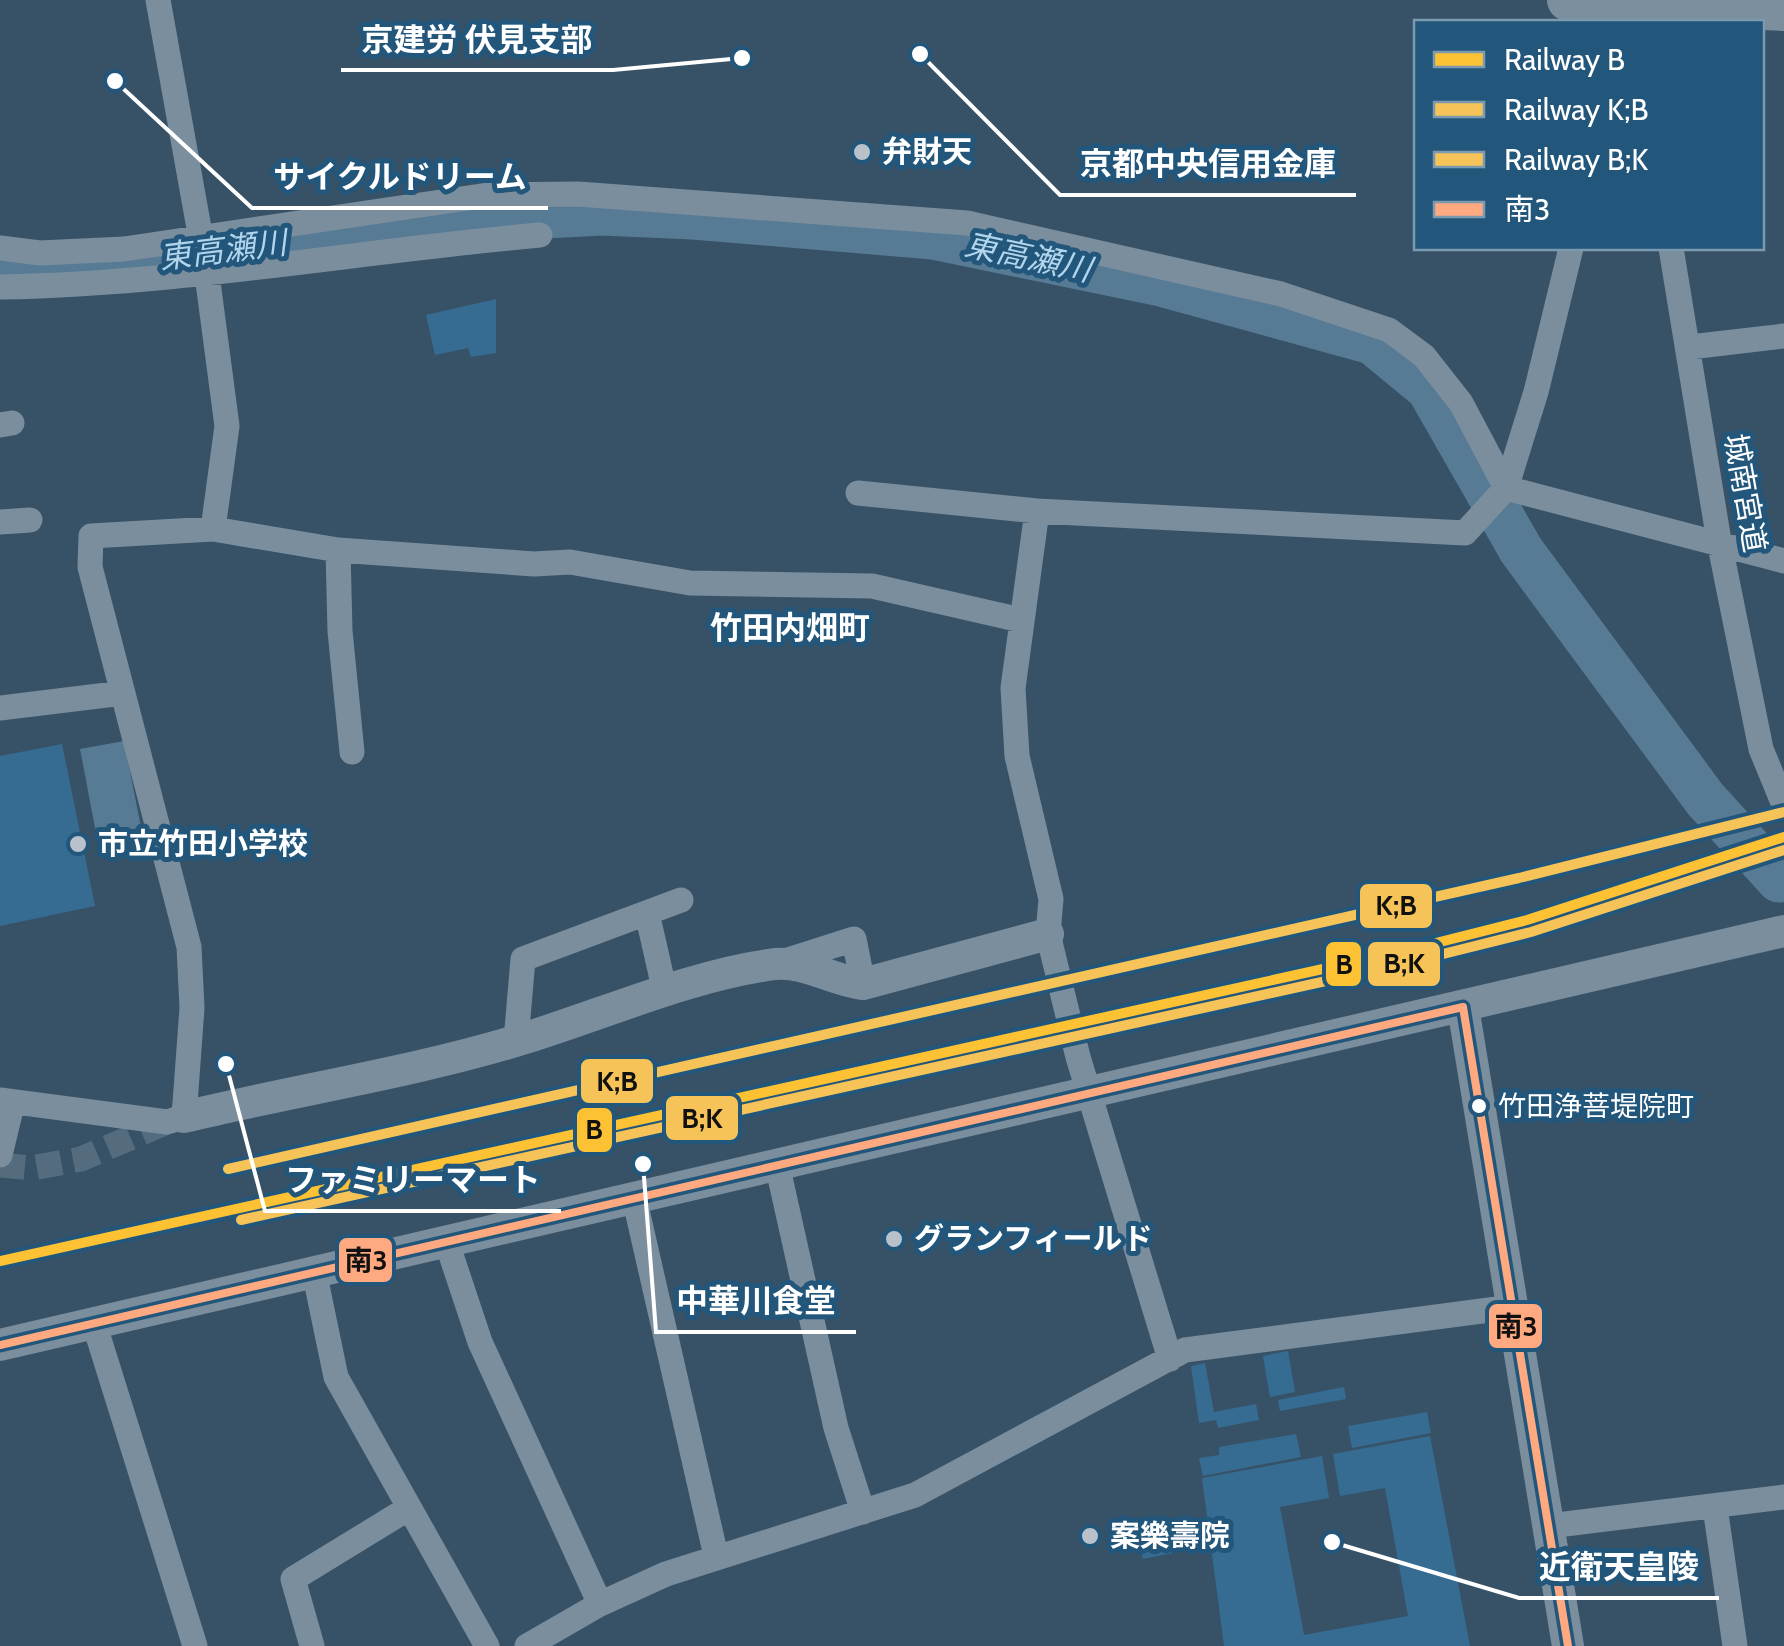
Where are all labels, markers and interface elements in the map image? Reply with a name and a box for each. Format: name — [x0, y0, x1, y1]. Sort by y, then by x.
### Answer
callout: 京建労 伏見支部 — [341, 8, 613, 70]
text: 京建労 伏見支部 — [361, 20, 593, 59]
legend — [1414, 20, 1764, 250]
text: Railway B — [1504, 41, 1625, 78]
text: Railway K;B — [1504, 91, 1648, 128]
place label: 弁財天 — [882, 133, 972, 170]
callout: 京都中央信用金庫 — [1060, 133, 1356, 195]
marker: 弁財天 — [851, 141, 873, 163]
text: Railway B;K — [1504, 141, 1648, 178]
text: 京都中央信用金庫 — [1080, 144, 1336, 183]
callout: サイクルドリーム — [252, 146, 548, 208]
text: サイクルドリーム — [273, 157, 527, 196]
text: 南3 — [1504, 191, 1550, 228]
water label: 東高瀬川 — [157, 222, 292, 277]
water label: 東高瀬川 — [961, 224, 1098, 290]
street label: 城南宮道 — [1717, 431, 1774, 555]
district label: 竹田内畑町 — [710, 608, 870, 647]
place label: 市立竹田小学校 — [98, 825, 308, 862]
marker: 市立竹田小学校 — [67, 833, 89, 855]
line badge: K;B — [1358, 882, 1434, 930]
text: K;B — [1375, 888, 1417, 922]
line badge: B — [1324, 940, 1363, 988]
line badge: B;K — [1366, 940, 1442, 988]
text: B;K — [1383, 946, 1425, 980]
text: B — [1335, 947, 1353, 981]
line badge: K;B — [579, 1057, 655, 1105]
text: K;B — [596, 1064, 638, 1098]
place label: 竹田浄菩堤院町 — [1498, 1089, 1694, 1123]
line badge: B;K — [664, 1094, 740, 1142]
marker: 竹田浄菩堤院町 — [1469, 1096, 1489, 1116]
text: B;K — [681, 1101, 723, 1135]
line badge: B — [575, 1106, 614, 1154]
text: B — [585, 1112, 603, 1146]
callout: ファミリーマート — [265, 1149, 561, 1211]
text: ファミリーマート — [285, 1160, 541, 1199]
place label: グランフィールド — [914, 1220, 1153, 1257]
marker: グランフィールド — [883, 1228, 905, 1250]
line badge: 南3 — [337, 1236, 394, 1284]
text: 南3 — [344, 1243, 388, 1277]
callout: 中華川食堂 — [656, 1270, 856, 1332]
text: 中華川食堂 — [676, 1281, 836, 1320]
line badge: 南3 — [1487, 1302, 1544, 1350]
text: 南3 — [1494, 1309, 1538, 1343]
place label: 案樂壽院 — [1110, 1517, 1230, 1554]
marker: 案樂壽院 — [1079, 1525, 1101, 1547]
callout: 近衛天皇陵 — [1519, 1536, 1719, 1598]
text: 近衛天皇陵 — [1539, 1547, 1699, 1586]

